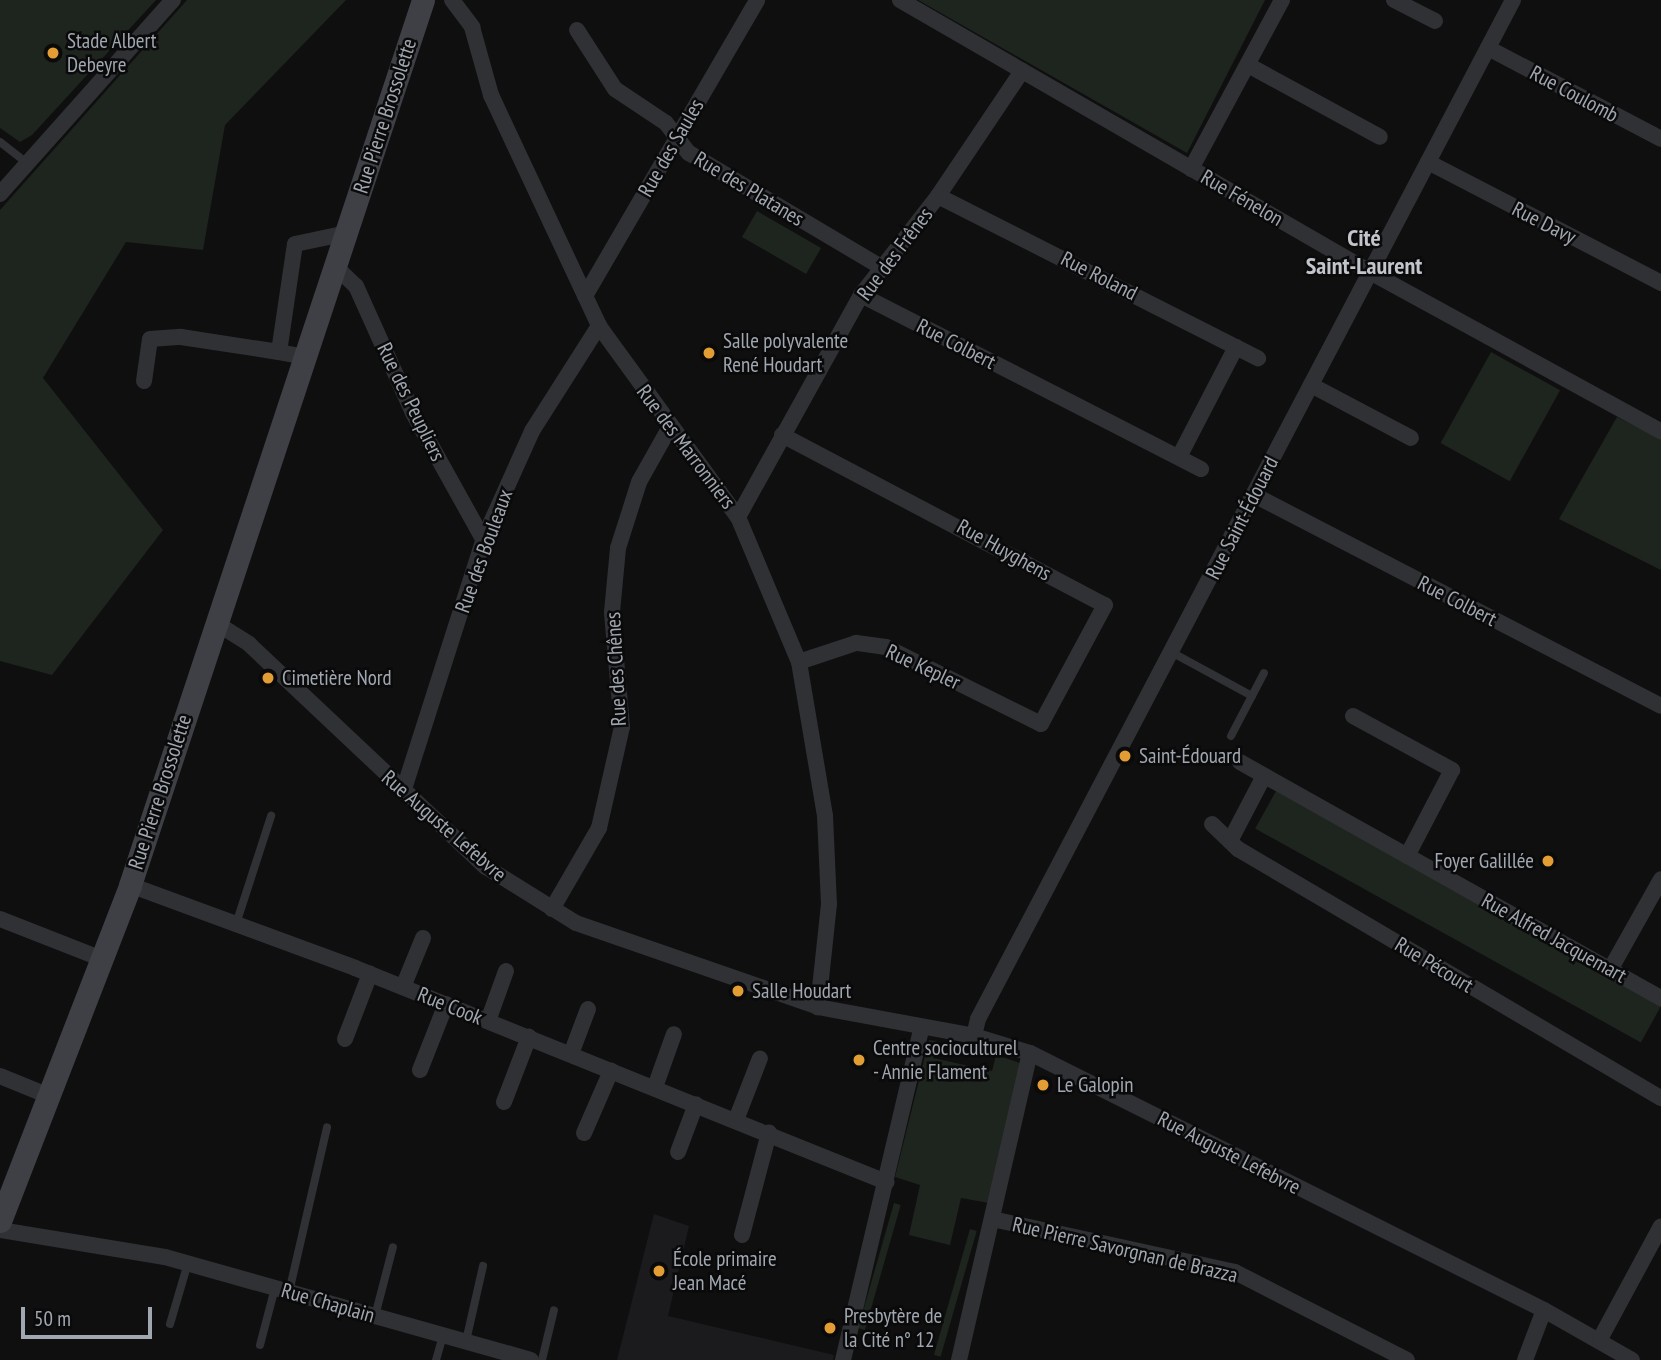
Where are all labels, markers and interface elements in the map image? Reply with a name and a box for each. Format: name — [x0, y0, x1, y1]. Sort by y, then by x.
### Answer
place label: Stade Albert Debeyre — [67, 28, 157, 78]
street label: Rue Pierre Brossolette — [348, 35, 422, 197]
marker: Stade Albert Debeyre — [45, 45, 61, 61]
street label: Rue Coulomb — [1526, 60, 1622, 128]
street label: Rue des Saules — [633, 95, 709, 201]
street label: Rue des Platanes — [690, 146, 808, 232]
street label: Rue Fénelon — [1196, 164, 1288, 232]
street label: Rue Davy — [1508, 196, 1580, 250]
street label: Rue des Frênes — [852, 203, 938, 305]
district label: Cité Saint-Laurent — [1306, 224, 1422, 280]
street label: Rue Roland — [1057, 246, 1141, 306]
street label: Rue Colbert — [912, 313, 1000, 375]
place label: Salle polyvalente René Houdart — [723, 328, 848, 378]
street label: Rue des Peupliers — [372, 339, 450, 465]
marker: Salle polyvalente René Houdart — [701, 345, 717, 361]
street label: Rue des Marronniers — [631, 380, 741, 514]
street label: Rue Saint-Édouard — [1200, 452, 1284, 584]
street label: Rue des Bouleaux — [450, 486, 518, 616]
street label: Rue Huyghens — [952, 514, 1056, 586]
street label: Rue Colbert — [1413, 570, 1501, 632]
street label: Rue des Chênes — [600, 611, 632, 727]
street label: Rue Kepler — [882, 639, 964, 695]
place label: Cimetière Nord — [282, 665, 392, 691]
marker: Cimetière Nord — [260, 670, 276, 686]
street label: Rue Pierre Brossolette — [123, 711, 197, 873]
place label: Saint-Édouard — [1139, 743, 1241, 769]
marker: Saint-Édouard — [1117, 748, 1133, 764]
street label: Rue Auguste Lefebvre — [376, 765, 512, 887]
place label: Foyer Galillée — [1435, 848, 1534, 874]
marker: Foyer Galillée — [1540, 853, 1556, 869]
street label: Rue Alfred Jacquemart — [1477, 888, 1631, 988]
street label: Rue Pécourt — [1390, 932, 1478, 998]
place label: Salle Houdart — [752, 978, 851, 1004]
street label: Rue Cook — [414, 982, 486, 1030]
marker: Salle Houdart — [730, 983, 746, 999]
place label: Centre socioculturel - Annie Flament — [873, 1035, 1018, 1085]
marker: Centre socioculturel - Annie Flament — [851, 1052, 867, 1068]
place label: Le Galopin — [1057, 1072, 1134, 1098]
marker: Le Galopin — [1035, 1077, 1051, 1093]
street label: Rue Auguste Lefebvre — [1153, 1106, 1305, 1200]
street label: Rue Pierre Savorgnan de Brazza — [1010, 1212, 1240, 1288]
place label: École primaire Jean Macé — [673, 1246, 777, 1296]
marker: École primaire Jean Macé — [651, 1263, 667, 1279]
street label: Rue Chaplain — [278, 1278, 378, 1328]
scale bar — [24, 1294, 156, 1338]
place label: Presbytère de la Cité n° 12 — [844, 1303, 942, 1353]
text: 50 m — [34, 1305, 71, 1332]
marker: Presbytère de la Cité n° 12 — [822, 1320, 838, 1336]

